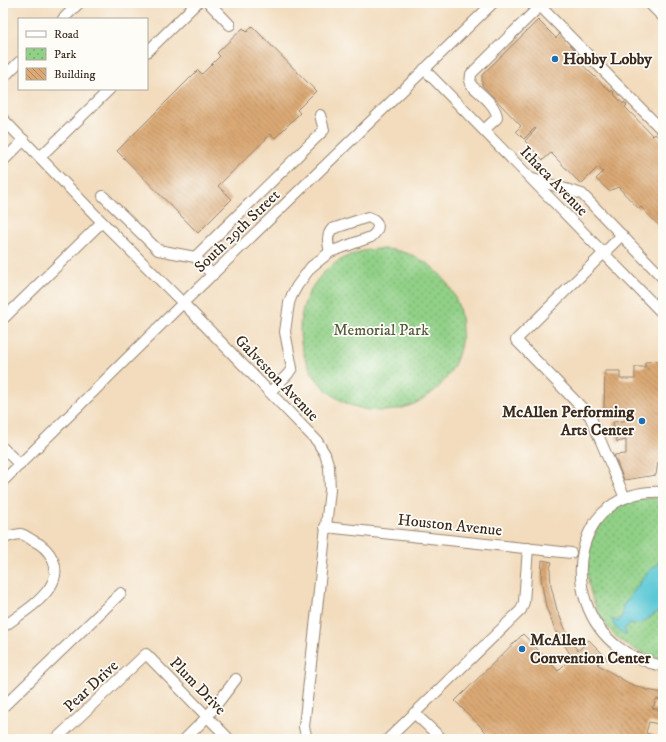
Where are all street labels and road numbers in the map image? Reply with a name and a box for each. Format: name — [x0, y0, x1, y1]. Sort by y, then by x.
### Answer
street label: Ithaca Avenue — [516, 142, 593, 221]
street label: South 29th Street — [190, 185, 284, 277]
street label: Galveston Avenue — [231, 331, 324, 426]
street label: Houston Avenue — [397, 510, 504, 540]
street label: Plum Drive — [166, 653, 231, 719]
street label: Pear Drive — [59, 655, 123, 716]

